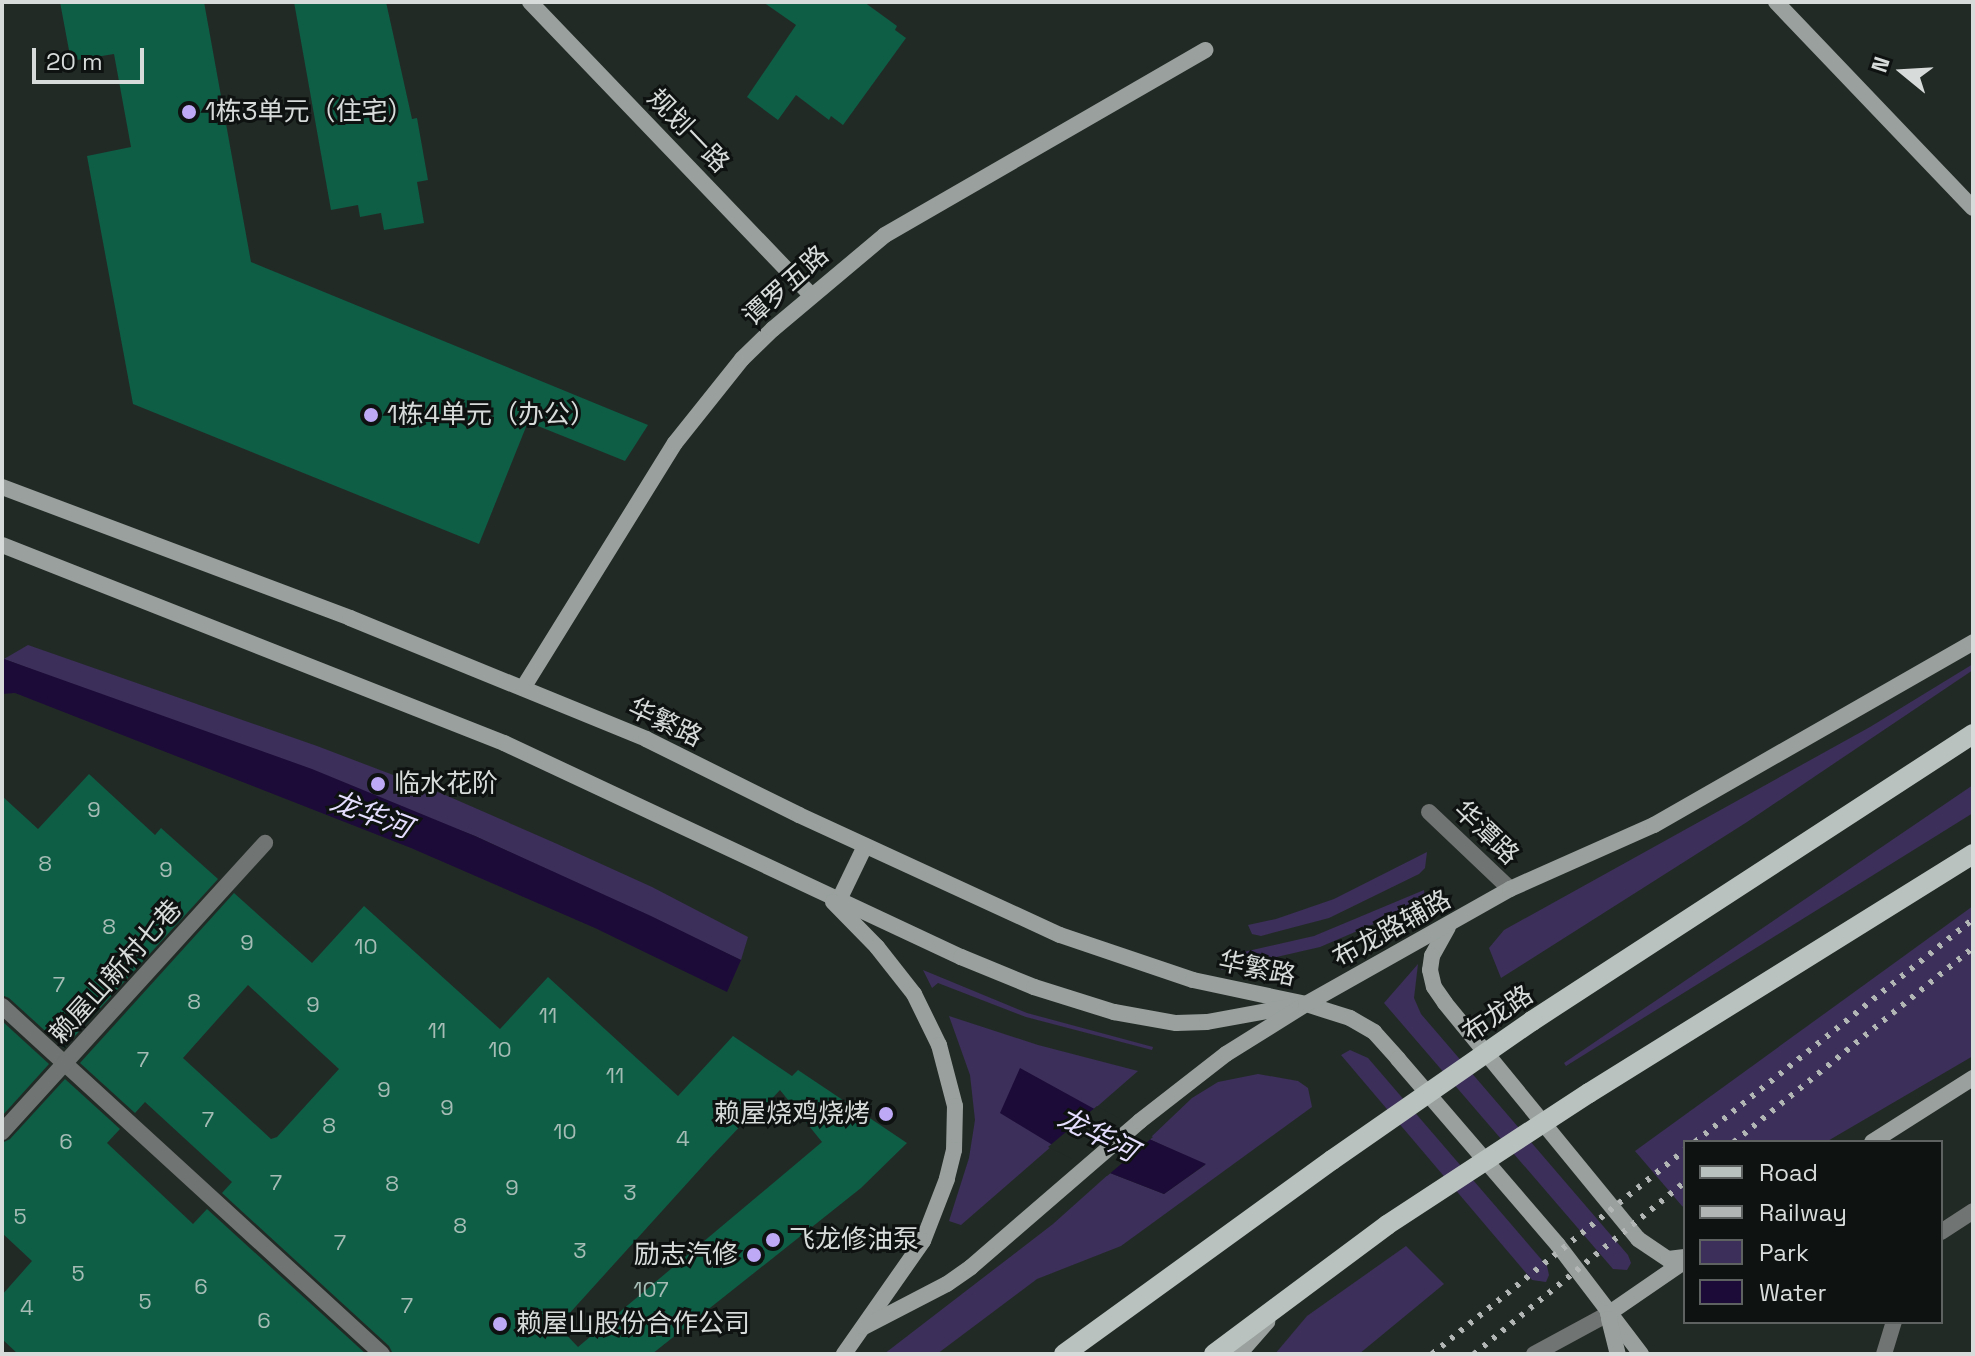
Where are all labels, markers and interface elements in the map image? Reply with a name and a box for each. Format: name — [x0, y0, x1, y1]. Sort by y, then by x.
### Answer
scale bar — [36, 32, 148, 82]
north arrow — [1863, 32, 1943, 112]
text: 20 m — [46, 46, 103, 77]
text: N — [1865, 53, 1896, 76]
street label: 规划一路 — [641, 83, 735, 179]
place label: 1栋3单元（住宅） — [205, 96, 414, 128]
marker: 1栋3单元（住宅） — [180, 103, 198, 121]
street label: 谭罗五路 — [737, 240, 835, 332]
place label: 1栋4单元（办公） — [387, 399, 596, 431]
marker: 1栋4单元（办公） — [362, 406, 380, 424]
street label: 华繁路 — [623, 692, 707, 754]
place label: 临水花阶 — [394, 768, 498, 800]
marker: 临水花阶 — [369, 775, 387, 793]
water label: 龙华河 — [326, 783, 416, 845]
street label: 华潭路 — [1447, 795, 1525, 871]
house number: 9 — [87, 797, 101, 823]
house number: 8 — [38, 851, 52, 877]
house number: 9 — [159, 857, 173, 883]
street label: 布龙路辅路 — [1328, 884, 1456, 974]
street label: 赖屋山新村七巷 — [44, 894, 188, 1050]
house number: 8 — [102, 914, 116, 940]
house number: 9 — [240, 930, 254, 956]
house number: 10 — [354, 934, 378, 960]
street label: 华繁路 — [1216, 946, 1298, 992]
house number: 7 — [53, 972, 65, 998]
street label: 布龙路 — [1457, 979, 1539, 1049]
house number: 8 — [187, 989, 201, 1015]
house number: 9 — [306, 992, 320, 1018]
house number: 11 — [539, 1003, 557, 1029]
house number: 11 — [428, 1018, 446, 1044]
house number: 10 — [488, 1037, 512, 1063]
house number: 7 — [137, 1047, 149, 1073]
house number: 11 — [606, 1063, 624, 1089]
house number: 9 — [377, 1077, 391, 1103]
house number: 9 — [440, 1095, 454, 1121]
place label: 赖屋烧鸡烧烤 — [714, 1098, 870, 1130]
water label: 龙华河 — [1053, 1100, 1143, 1168]
marker: 赖屋烧鸡烧烤 — [877, 1105, 895, 1123]
house number: 7 — [202, 1107, 214, 1133]
house number: 8 — [322, 1113, 336, 1139]
house number: 10 — [553, 1119, 577, 1145]
house number: 4 — [676, 1126, 690, 1152]
house number: 6 — [59, 1129, 73, 1155]
legend — [1683, 1140, 1943, 1324]
text: Road — [1759, 1157, 1818, 1188]
house number: 7 — [270, 1170, 282, 1196]
house number: 8 — [385, 1171, 399, 1197]
house number: 9 — [505, 1175, 519, 1201]
house number: 3 — [623, 1180, 637, 1206]
text: Railway — [1759, 1197, 1847, 1228]
house number: 5 — [13, 1204, 27, 1230]
house number: 8 — [453, 1213, 467, 1239]
place label: 飞龙修油泵 — [789, 1224, 919, 1256]
house number: 7 — [334, 1230, 346, 1256]
marker: 飞龙修油泵 — [764, 1231, 782, 1249]
text: Park — [1759, 1237, 1809, 1268]
house number: 3 — [573, 1238, 587, 1264]
place label: 励志汽修 — [634, 1239, 738, 1271]
marker: 励志汽修 — [745, 1246, 763, 1264]
house number: 5 — [71, 1261, 85, 1287]
house number: 6 — [194, 1274, 208, 1300]
house number: 107 — [633, 1277, 669, 1303]
text: Water — [1759, 1277, 1827, 1308]
house number: 5 — [138, 1289, 152, 1315]
house number: 7 — [401, 1293, 413, 1319]
house number: 4 — [20, 1295, 34, 1321]
house number: 6 — [257, 1308, 271, 1334]
place label: 赖屋山股份合作公司 — [516, 1308, 750, 1340]
marker: 赖屋山股份合作公司 — [491, 1315, 509, 1333]

